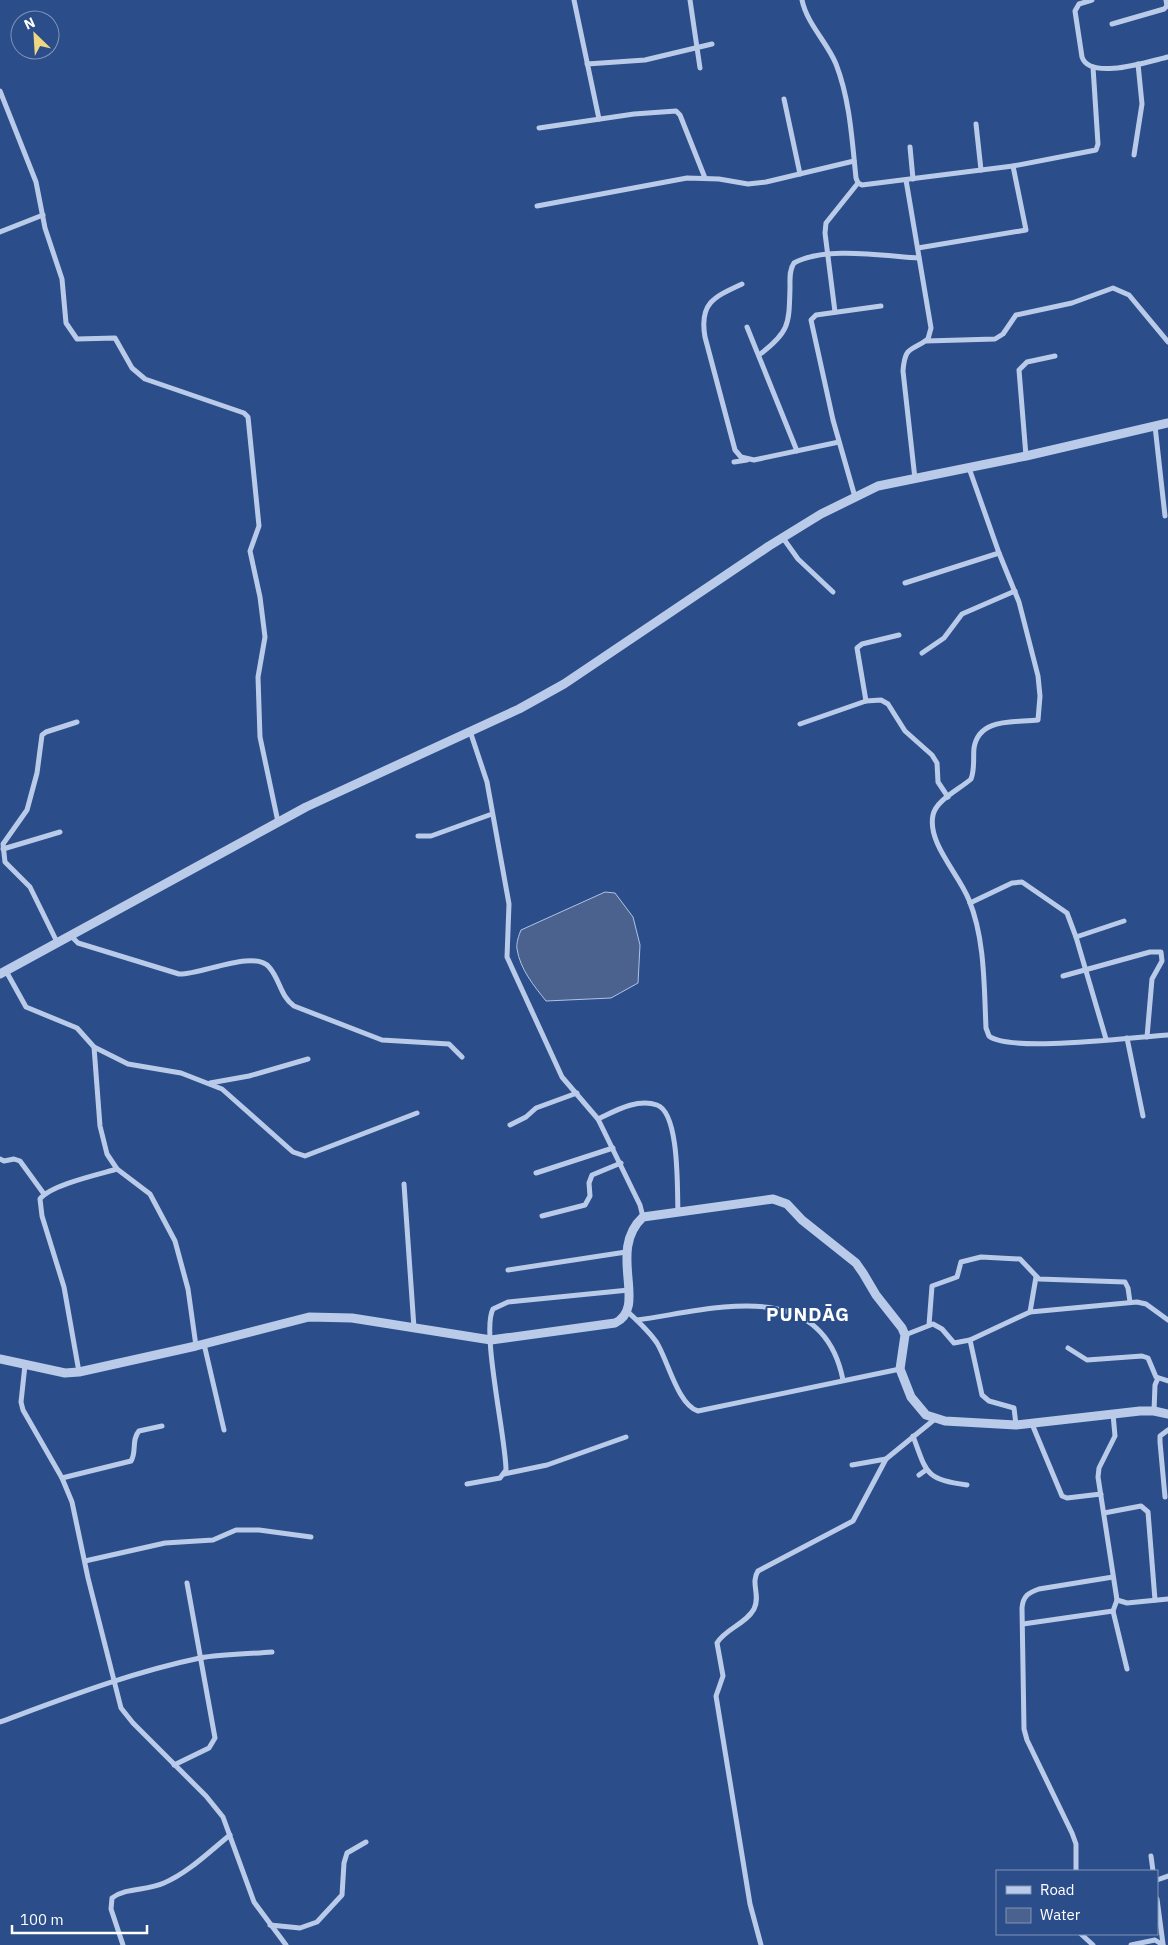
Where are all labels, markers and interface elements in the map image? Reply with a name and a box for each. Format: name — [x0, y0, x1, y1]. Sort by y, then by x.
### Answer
north arrow — [10, 10, 60, 60]
text: N — [21, 13, 38, 34]
district label: PUNDĀG — [766, 1302, 850, 1326]
legend — [996, 1870, 1158, 1935]
text: Road — [1040, 1880, 1075, 1899]
scale bar — [12, 1902, 148, 1934]
text: Water — [1040, 1905, 1081, 1924]
text: 100 m — [20, 1910, 64, 1929]

